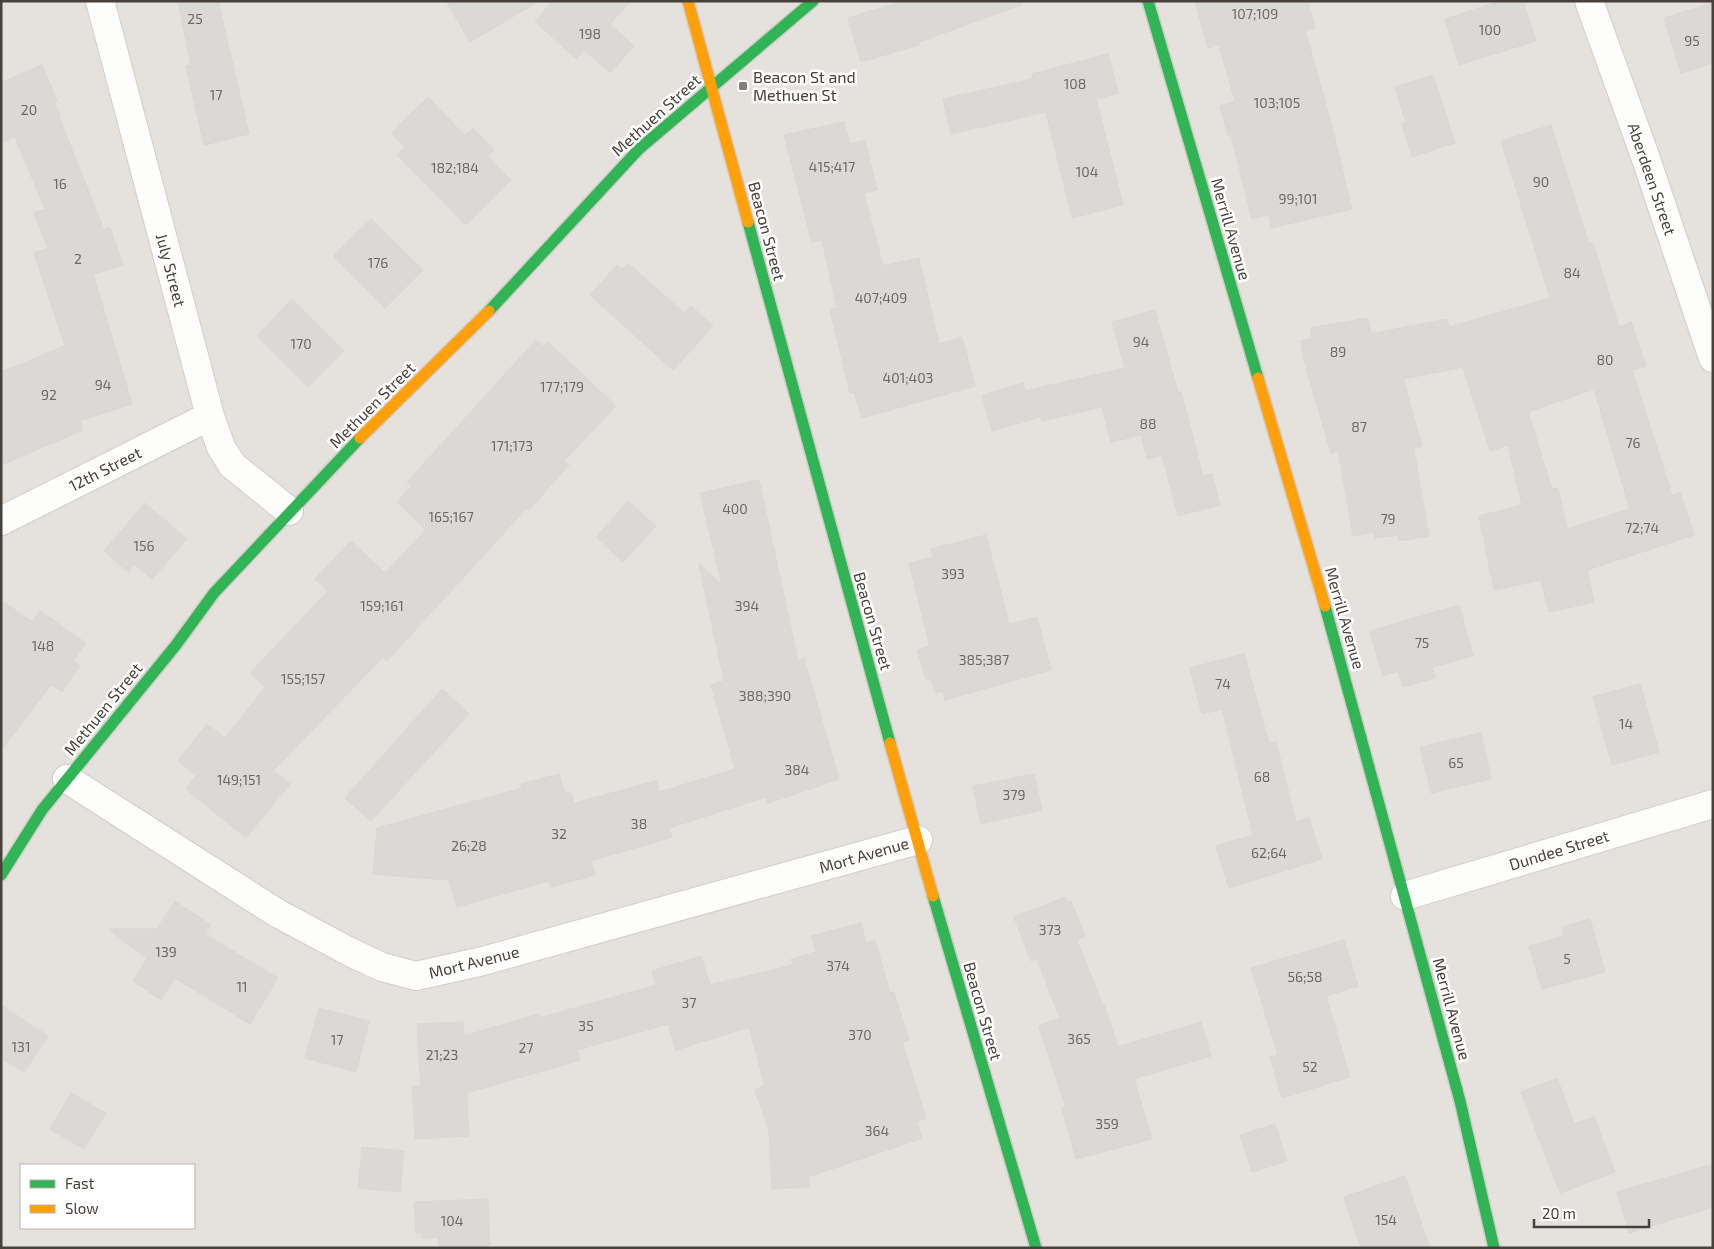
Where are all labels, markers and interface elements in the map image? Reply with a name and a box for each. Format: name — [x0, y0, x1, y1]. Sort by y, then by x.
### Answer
house number: 107;109 — [1232, 5, 1278, 22]
house number: 25 — [187, 10, 203, 27]
house number: 100 — [1479, 21, 1501, 38]
house number: 198 — [579, 25, 601, 42]
house number: 95 — [1684, 32, 1700, 49]
place label: Beacon St and Methuen St — [753, 67, 856, 104]
street label: Methuen Street — [607, 70, 704, 160]
house number: 108 — [1064, 75, 1086, 92]
marker: Beacon St and Methuen St — [737, 80, 749, 92]
house number: 17 — [210, 86, 222, 103]
house number: 103;105 — [1254, 94, 1300, 111]
house number: 20 — [21, 101, 37, 118]
street label: Aberdeen Street — [1624, 120, 1681, 238]
house number: 415;417 — [809, 158, 855, 175]
house number: 182;184 — [431, 159, 479, 176]
house number: 104 — [1076, 163, 1098, 180]
house number: 90 — [1533, 173, 1549, 190]
house number: 16 — [53, 175, 67, 192]
street label: Merrill Avenue — [1208, 176, 1255, 282]
street label: Beacon Street — [745, 179, 790, 282]
house number: 99;101 — [1279, 190, 1317, 207]
street label: July Street — [153, 231, 190, 309]
house number: 2 — [74, 250, 82, 267]
house number: 176 — [368, 254, 388, 271]
house number: 84 — [1563, 264, 1581, 281]
house number: 407;409 — [855, 289, 907, 306]
house number: 94 — [1133, 333, 1149, 350]
house number: 170 — [290, 335, 312, 352]
house number: 89 — [1330, 343, 1346, 360]
house number: 80 — [1597, 351, 1613, 368]
street label: Methuen Street — [325, 358, 418, 451]
house number: 401;403 — [883, 369, 933, 386]
house number: 94 — [95, 376, 111, 393]
house number: 177;179 — [540, 378, 584, 395]
house number: 92 — [41, 386, 57, 403]
house number: 88 — [1140, 415, 1157, 432]
house number: 87 — [1351, 418, 1367, 435]
house number: 76 — [1625, 434, 1641, 451]
house number: 171;173 — [491, 437, 533, 454]
street label: 12th Street — [65, 442, 144, 495]
house number: 400 — [722, 500, 748, 517]
house number: 165;167 — [428, 508, 474, 525]
house number: 79 — [1380, 510, 1396, 527]
house number: 72;74 — [1625, 519, 1659, 536]
house number: 156 — [133, 537, 155, 554]
house number: 393 — [941, 565, 965, 582]
street label: Merrill Avenue — [1322, 565, 1369, 671]
street label: Beacon Street — [850, 569, 897, 672]
house number: 159;161 — [360, 597, 404, 614]
house number: 394 — [735, 597, 759, 614]
house number: 75 — [1415, 634, 1429, 651]
house number: 148 — [32, 637, 54, 654]
house number: 385;387 — [959, 651, 1009, 668]
street label: Methuen Street — [60, 659, 146, 759]
house number: 155;157 — [281, 670, 325, 687]
house number: 74 — [1215, 675, 1231, 692]
house number: 388;390 — [739, 687, 791, 704]
house number: 14 — [1619, 715, 1633, 732]
house number: 65 — [1448, 754, 1464, 771]
house number: 384 — [785, 761, 809, 778]
house number: 68 — [1254, 768, 1270, 785]
house number: 149;151 — [217, 771, 261, 788]
house number: 379 — [1003, 786, 1025, 803]
house number: 38 — [631, 815, 647, 832]
house number: 32 — [551, 825, 567, 842]
street label: Dundee Street — [1507, 825, 1611, 874]
street label: Mort Avenue — [817, 833, 911, 876]
house number: 26;28 — [451, 837, 487, 854]
house number: 62;64 — [1251, 844, 1287, 861]
house number: 373 — [1039, 921, 1061, 938]
street label: Mort Avenue — [427, 941, 521, 982]
house number: 139 — [155, 943, 177, 960]
house number: 5 — [1563, 950, 1571, 967]
street label: Merrill Avenue — [1430, 956, 1475, 1062]
house number: 374 — [826, 957, 850, 974]
street label: Beacon Street — [960, 959, 1007, 1062]
house number: 56;58 — [1288, 968, 1322, 985]
house number: 11 — [236, 978, 248, 995]
house number: 37 — [682, 994, 696, 1011]
house number: 35 — [578, 1017, 594, 1034]
house number: 370 — [848, 1026, 872, 1043]
house number: 365 — [1067, 1030, 1091, 1047]
house number: 17 — [331, 1031, 343, 1048]
house number: 131 — [12, 1038, 30, 1055]
house number: 27 — [518, 1039, 534, 1056]
house number: 21;23 — [426, 1046, 458, 1063]
house number: 52 — [1302, 1058, 1318, 1075]
house number: 359 — [1095, 1115, 1119, 1132]
house number: 364 — [865, 1122, 889, 1139]
legend — [20, 1164, 195, 1229]
text: Fast — [65, 1174, 95, 1192]
scale bar — [1534, 1196, 1649, 1228]
text: Slow — [65, 1199, 99, 1217]
text: 20 m — [1542, 1204, 1576, 1222]
house number: 154 — [1375, 1211, 1397, 1228]
house number: 104 — [441, 1212, 463, 1229]

